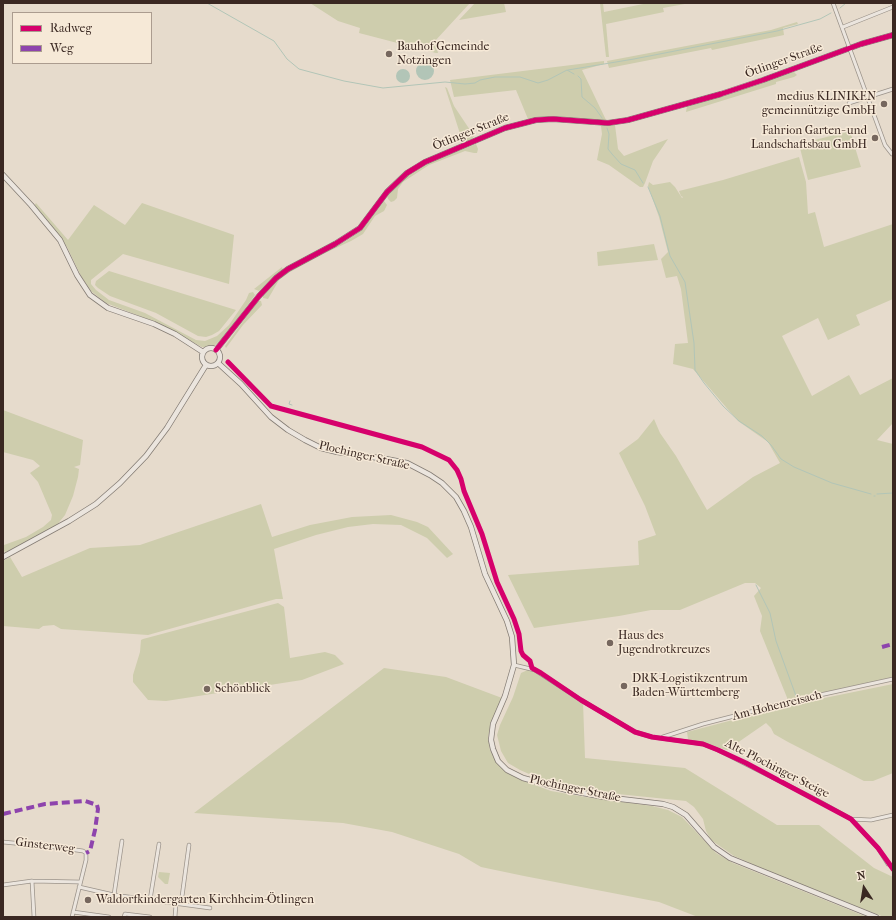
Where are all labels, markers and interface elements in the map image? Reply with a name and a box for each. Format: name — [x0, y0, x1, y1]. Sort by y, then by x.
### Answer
legend — [12, 12, 152, 64]
text: Radweg — [50, 21, 92, 35]
place label: Bauhof Gemeinde Notzingen — [397, 40, 490, 68]
street label: Ötlinger Straße — [743, 40, 825, 82]
text: Weg — [50, 41, 73, 55]
marker: Bauhof Gemeinde Notzingen — [384, 49, 394, 59]
place label: medius KLINIKEN gemeinnützige GmbH — [762, 90, 876, 118]
marker: medius KLINIKEN gemeinnützige GmbH — [879, 99, 889, 109]
street label: Ötlinger Straße — [431, 110, 511, 154]
place label: Fahrion Garten- und Landschaftsbau GmbH — [751, 124, 867, 152]
marker: Fahrion Garten- und Landschaftsbau GmbH — [870, 133, 880, 143]
street label: Plochinger Straße — [317, 439, 411, 473]
place label: Haus des Jugendrotkreuzes — [618, 629, 710, 657]
marker: Haus des Jugendrotkreuzes — [605, 638, 615, 648]
place label: DRK-Logistikzentrum Baden-Württemberg — [632, 672, 748, 700]
marker: DRK-Logistikzentrum Baden-Württemberg — [619, 681, 629, 691]
place label: Schönblick — [215, 682, 270, 696]
marker: Schönblick — [202, 684, 212, 694]
street label: Am Hohenreisach — [731, 688, 823, 724]
street label: Alte Plochinger Steige — [722, 736, 832, 802]
street label: Plochinger Straße — [528, 772, 622, 806]
street label: Ginsterweg — [14, 835, 76, 857]
north arrow — [844, 868, 884, 908]
text: N — [856, 869, 867, 883]
place label: Waldorfkindergarten Kirchheim-Ötlingen — [96, 893, 314, 907]
marker: Waldorfkindergarten Kirchheim-Ötlingen — [83, 895, 93, 905]

